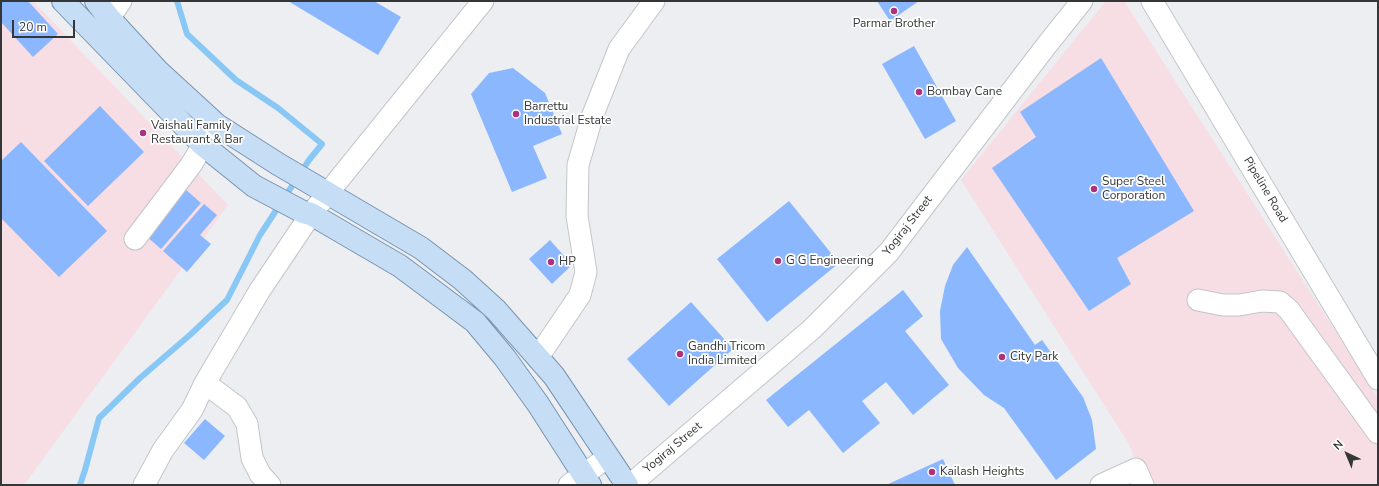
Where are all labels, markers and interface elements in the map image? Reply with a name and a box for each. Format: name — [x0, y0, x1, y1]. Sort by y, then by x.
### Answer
marker: Parmar Brother — [889, 6, 899, 16]
scale bar — [14, 12, 77, 38]
place label: Parmar Brother — [853, 17, 935, 31]
text: 20 m — [19, 19, 47, 35]
place label: Bombay Cane — [927, 85, 1002, 99]
marker: Bombay Cane — [914, 87, 924, 97]
place label: Barrettu Industrial Estate — [524, 100, 611, 128]
marker: Barrettu Industrial Estate — [511, 109, 521, 119]
place label: Vaishali Family Restaurant & Bar — [151, 119, 243, 147]
marker: Vaishali Family Restaurant & Bar — [138, 128, 148, 138]
street label: Pipeline Road — [1240, 154, 1290, 226]
place label: Super Steel Corporation — [1102, 175, 1165, 203]
marker: Super Steel Corporation — [1089, 184, 1099, 194]
street label: Yogiraj Street — [880, 193, 936, 259]
place label: G G Engineering — [786, 254, 874, 268]
place label: HP — [559, 255, 576, 269]
marker: G G Engineering — [773, 256, 783, 266]
marker: HP — [546, 257, 556, 267]
place label: Gandhi Tricom India Limited — [688, 340, 765, 368]
marker: Gandhi Tricom India Limited — [675, 349, 685, 359]
place label: City Park — [1010, 350, 1058, 364]
marker: City Park — [997, 352, 1007, 362]
street label: Yogiraj Street — [641, 419, 705, 477]
north arrow — [1327, 434, 1367, 474]
text: N — [1330, 437, 1346, 453]
place label: Kailash Heights — [940, 465, 1024, 479]
marker: Kailash Heights — [927, 467, 937, 477]

